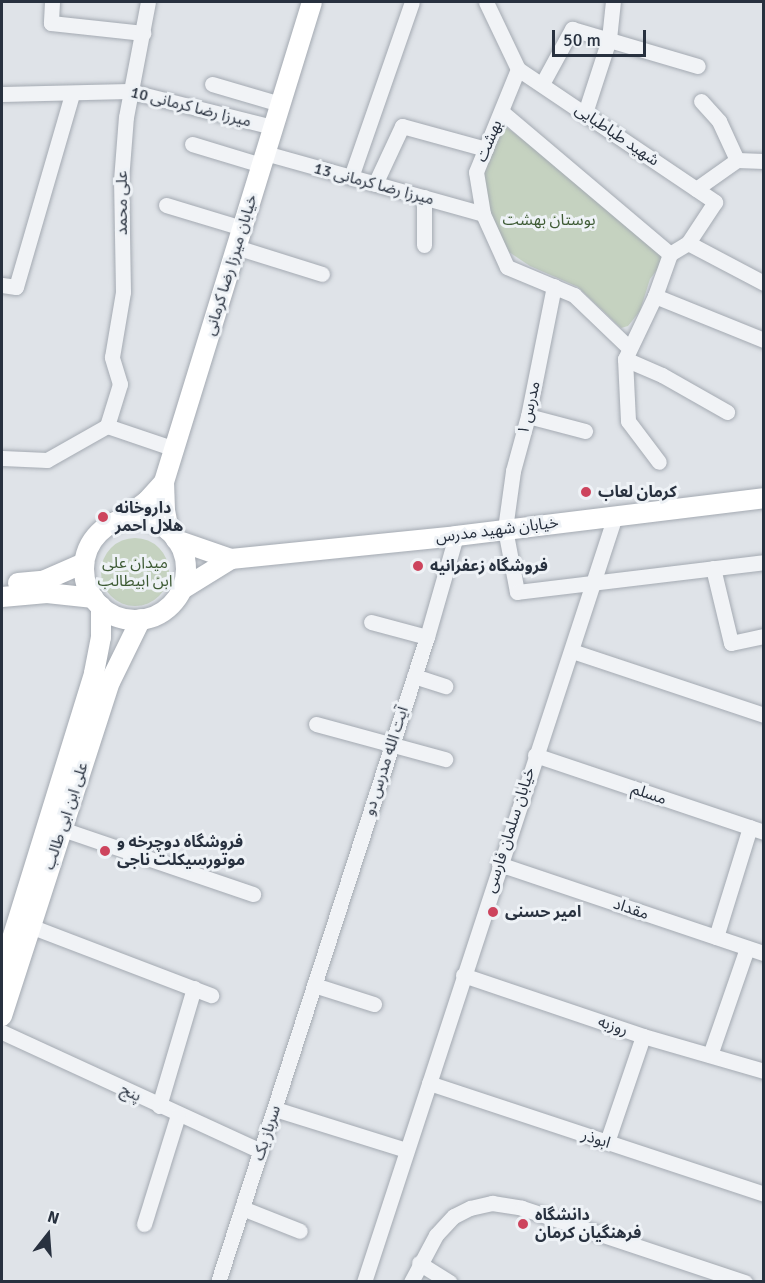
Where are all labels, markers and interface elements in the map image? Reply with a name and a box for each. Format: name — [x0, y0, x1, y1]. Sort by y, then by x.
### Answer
scale bar — [555, 18, 650, 56]
text: 50 m — [563, 29, 601, 51]
street label: میرزا رضا کرمانی 10 — [129, 83, 253, 131]
street label: شهید طباطبایی — [571, 100, 663, 170]
street label: بهشت — [472, 117, 506, 165]
street label: میرزا رضا کرمانی 13 — [312, 159, 436, 209]
street label: علی محمد — [112, 171, 132, 235]
street label: خیابان میرزا رضا کرمانی — [200, 192, 262, 338]
park label: بوستان بهشت — [502, 210, 596, 230]
street label: مدرس ۱ — [514, 379, 544, 437]
place label: کرمان لعاب — [598, 482, 677, 502]
marker: کرمان لعاب — [579, 485, 593, 499]
place label: داروخانه هلال احمر — [115, 498, 183, 536]
marker: داروخانه هلال احمر — [96, 510, 110, 524]
street label: خیابان شهید مدرس — [434, 513, 560, 547]
park label: میدان علی ابن ابیطالب — [97, 553, 173, 591]
place label: فروشگاه زعفرانیه — [430, 556, 548, 576]
marker: فروشگاه زعفرانیه — [411, 559, 425, 573]
street label: آیت الله مدرس دو — [359, 704, 413, 818]
street label: علی ابن ابی طالب — [40, 760, 92, 872]
street label: خیابان سلمان فارسی — [481, 765, 539, 895]
street label: مسلم — [629, 779, 669, 809]
place label: فروشگاه دوچرخه و موتورسیکلت ناجی — [117, 832, 245, 870]
marker: فروشگاه دوچرخه و موتورسیکلت ناجی — [98, 844, 112, 858]
street label: مقداد — [611, 894, 651, 924]
place label: امیر حسنی — [505, 902, 581, 922]
marker: امیر حسنی — [486, 905, 500, 919]
street label: روزبه — [595, 1012, 631, 1040]
street label: پنج — [118, 1080, 144, 1106]
street label: سرباز یک — [249, 1103, 285, 1163]
street label: ابوذر — [579, 1125, 613, 1153]
north arrow — [18, 1205, 78, 1265]
place label: دانشگاه فرهنگیان کرمان — [535, 1205, 641, 1243]
text: N — [45, 1207, 62, 1229]
marker: دانشگاه فرهنگیان کرمان — [516, 1217, 530, 1231]

